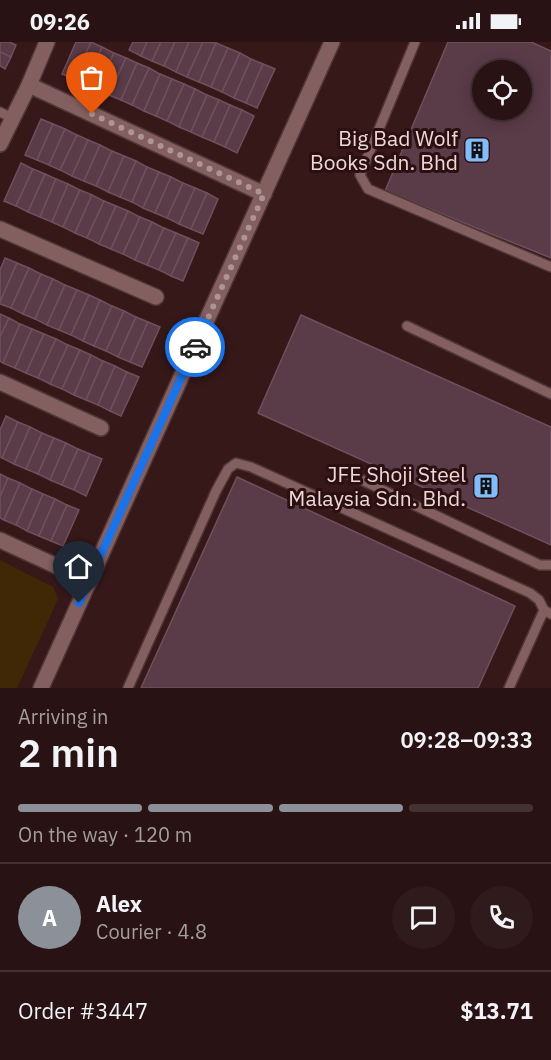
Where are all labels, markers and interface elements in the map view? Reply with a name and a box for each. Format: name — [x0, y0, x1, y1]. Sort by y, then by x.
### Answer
text: 09:26 — [30, 7, 90, 36]
pin — [66, 52, 117, 114]
map controls — [472, 60, 532, 120]
button: locate — [472, 60, 532, 120]
icon: bag — [75, 61, 108, 94]
place label: Big Bad Wolf Books Sdn. Bhd — [310, 124, 458, 176]
building icon: Big Bad Wolf Books Sdn. Bhd — [462, 135, 492, 165]
courier — [165, 317, 225, 377]
icon: car — [179, 331, 212, 364]
place label: JFE Shoji Steel Malaysia Sdn. Bhd. — [288, 460, 466, 512]
building icon: JFE Shoji Steel Malaysia Sdn. Bhd. — [471, 471, 501, 501]
pin — [53, 541, 104, 603]
icon: home — [62, 550, 95, 583]
text: Arriving in — [18, 703, 108, 730]
text: 09:28–09:33 — [400, 725, 533, 754]
text: 2 min — [18, 727, 119, 778]
text: On the way · 120 m — [18, 821, 192, 848]
button: chat — [392, 886, 455, 949]
button: phone — [470, 886, 533, 949]
text: Alex — [96, 889, 142, 918]
text: A — [42, 903, 57, 932]
text: Courier · 4.8 — [96, 918, 207, 945]
text: Order #3447 — [18, 996, 148, 1025]
text: $13.71 — [460, 996, 533, 1025]

